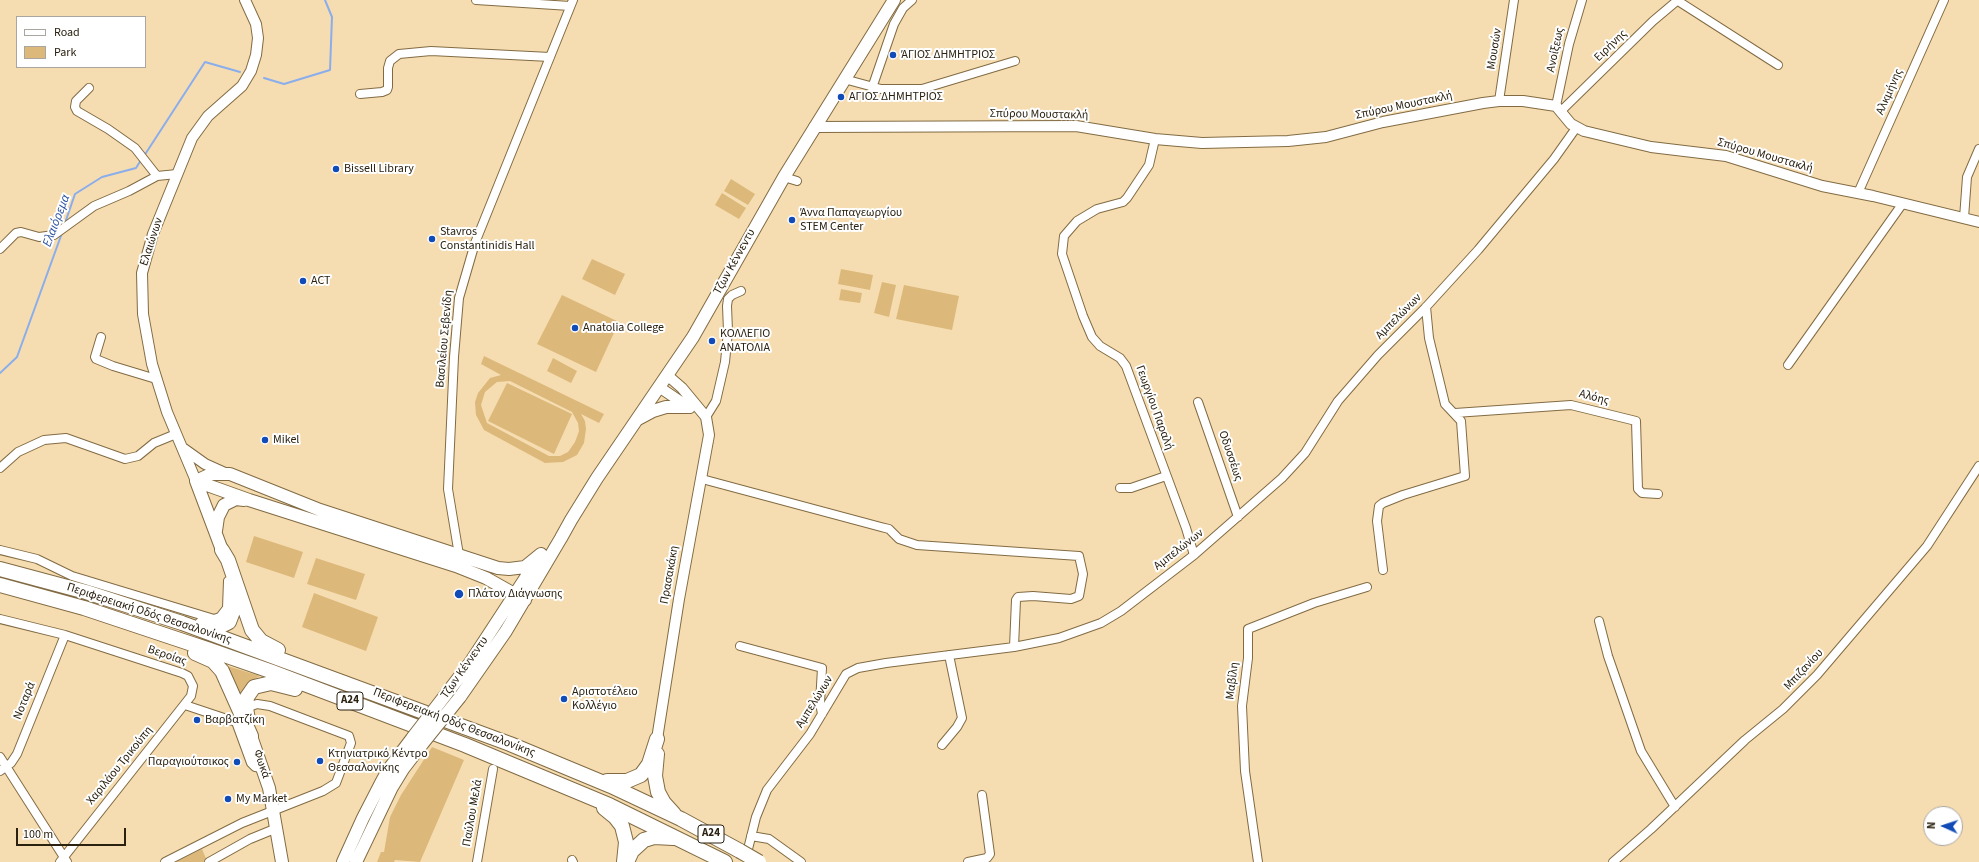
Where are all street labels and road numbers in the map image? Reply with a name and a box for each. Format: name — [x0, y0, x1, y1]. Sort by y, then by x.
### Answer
street label: Ανοίξεως — [1544, 26, 1568, 74]
street label: Μουσών — [1485, 27, 1505, 71]
street label: Ειρήνης — [1592, 27, 1630, 65]
street label: Αλκμήνης — [1873, 67, 1907, 117]
street label: Σπύρου Μουστακλή — [1354, 89, 1454, 123]
street label: Σπύρου Μουστακλή — [989, 107, 1089, 123]
street label: Σπύρου Μουστακλή — [1716, 135, 1814, 177]
street label: Ελαιώνων — [137, 216, 167, 268]
street label: Τζων Κέννεντυ — [711, 227, 759, 297]
street label: Βασιλείου Σεβενίδη — [434, 289, 456, 389]
street label: Αμπελώνων — [1373, 291, 1425, 343]
street label: Γεωργίου Παραλή — [1132, 364, 1176, 452]
street label: Αλόης — [1577, 387, 1611, 409]
street label: Οδυσσέως — [1215, 429, 1245, 483]
street label: Αμπελώνων — [1151, 526, 1207, 574]
street label: Πρασακάκη — [658, 545, 682, 605]
street label: Περιφερειακή Οδός Θεσσαλονίκης — [65, 581, 233, 647]
street label: Τζων Κέννεντυ — [438, 634, 492, 702]
street label: Βεροίας — [146, 643, 188, 669]
street label: Μπιζανίου — [1781, 646, 1827, 694]
street label: Μαβίλη — [1224, 661, 1242, 701]
street label: Αμπελώνων — [793, 673, 837, 731]
street label: Νοταρά — [11, 680, 39, 722]
street label: Περιφερειακή Οδός Θεσσαλονίκης — [371, 685, 537, 761]
road number: Α24 — [337, 692, 363, 710]
street label: Χαριλάου Τρικούπη — [84, 724, 156, 808]
street label: Φωκά — [249, 748, 273, 780]
street label: Παύλου Μελά — [460, 778, 486, 848]
road number: Α24 — [698, 825, 724, 843]

